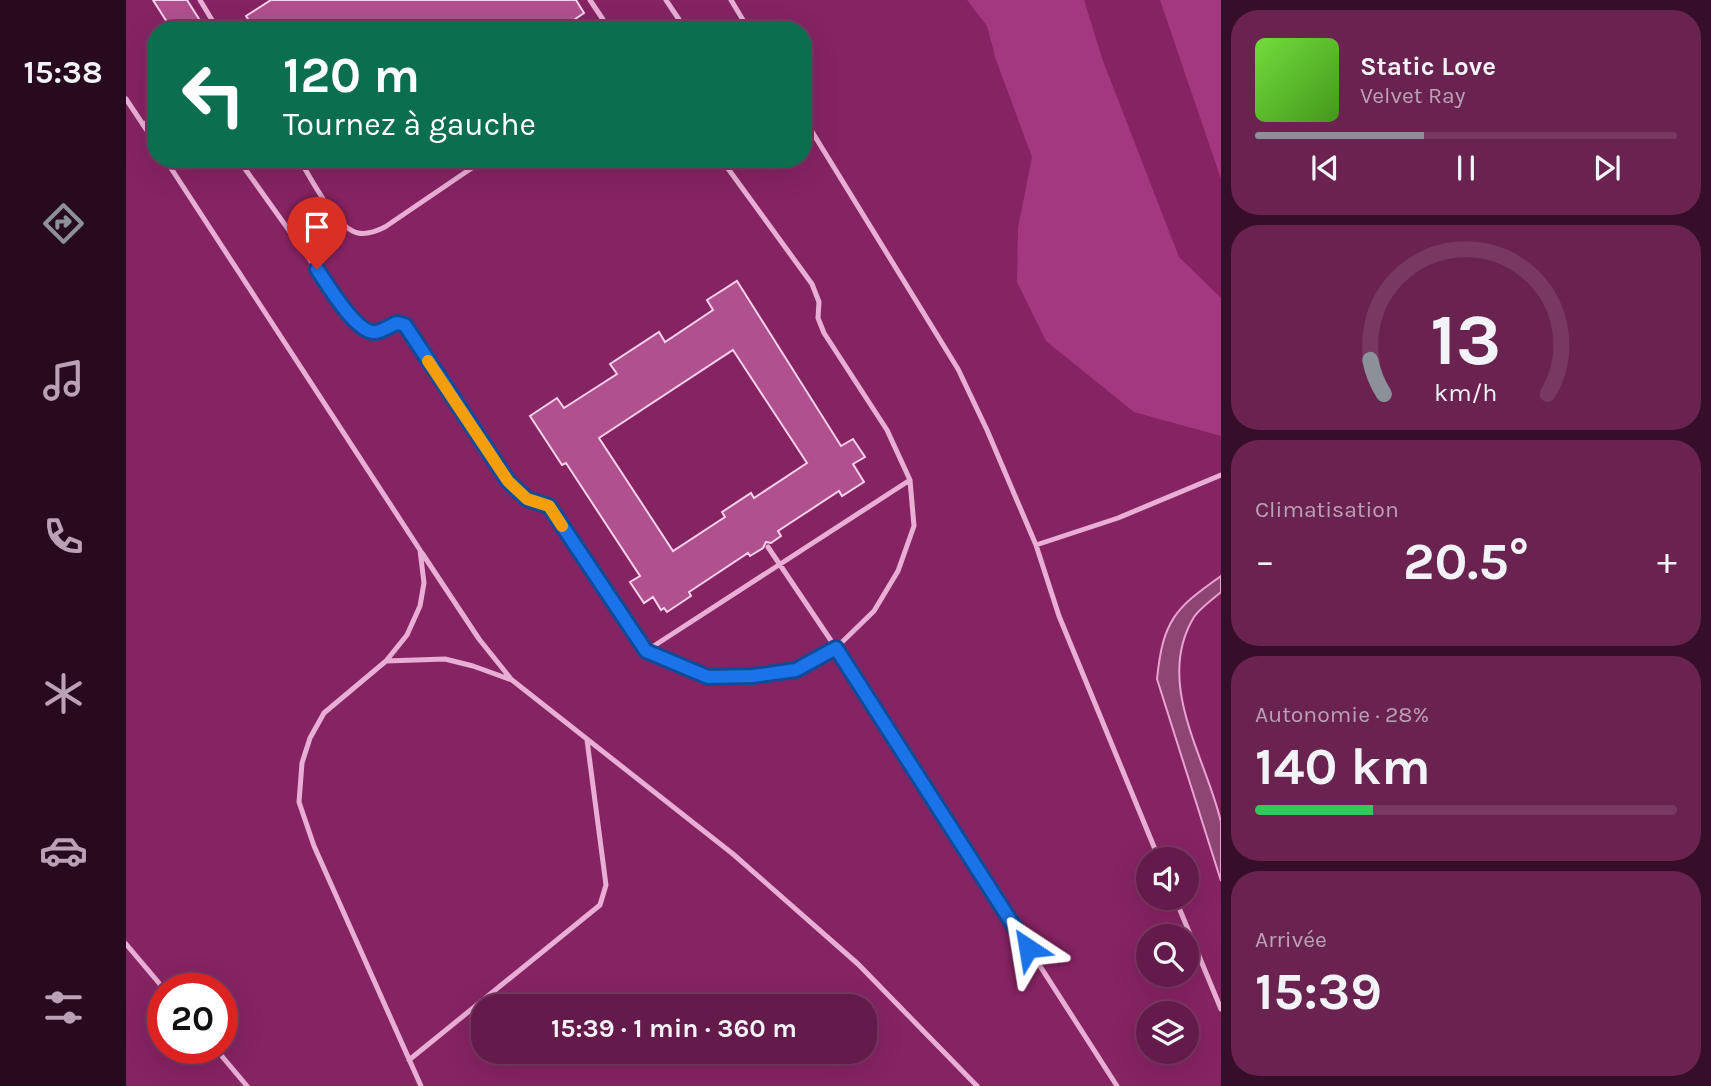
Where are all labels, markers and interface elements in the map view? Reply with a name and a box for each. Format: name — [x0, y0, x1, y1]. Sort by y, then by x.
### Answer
text: 120 m — [283, 47, 420, 104]
icon: left — [168, 49, 259, 140]
text: Static Love — [1360, 51, 1496, 82]
text: 15:38 — [23, 54, 103, 91]
text: Velvet Ray — [1360, 82, 1465, 109]
text: Tournez à gauche — [283, 106, 536, 143]
icon: previous — [1306, 149, 1344, 187]
icon: pause — [1447, 149, 1485, 187]
icon: next — [1588, 149, 1626, 187]
pin — [287, 197, 347, 269]
icon: directions — [39, 199, 88, 248]
icon: arrive — [298, 208, 336, 246]
text: 13 — [1430, 297, 1502, 382]
icon: music — [39, 356, 88, 405]
text: km/h — [1434, 378, 1498, 407]
text: Climatisation — [1255, 496, 1399, 523]
icon: phone — [39, 512, 88, 561]
text: 20.5° — [1403, 531, 1529, 592]
text: − — [1255, 539, 1275, 584]
text: + — [1657, 539, 1677, 584]
icon: climate — [39, 669, 88, 718]
text: Autonomie · 28% — [1255, 701, 1429, 728]
text: 140 km — [1255, 736, 1431, 797]
icon: car — [39, 826, 88, 875]
map controls — [1136, 847, 1199, 1064]
button: sound — [1136, 847, 1199, 910]
position arrow — [991, 911, 1065, 985]
button: search — [1136, 924, 1199, 987]
text: Arrivée — [1255, 926, 1327, 953]
text: 15:39 — [1255, 961, 1382, 1022]
speed limit sign: 20 — [147, 973, 238, 1064]
icon: filters — [39, 983, 88, 1032]
button: layers — [1136, 1001, 1199, 1064]
text: 15:39 · 1 min · 360 m — [551, 1013, 797, 1044]

